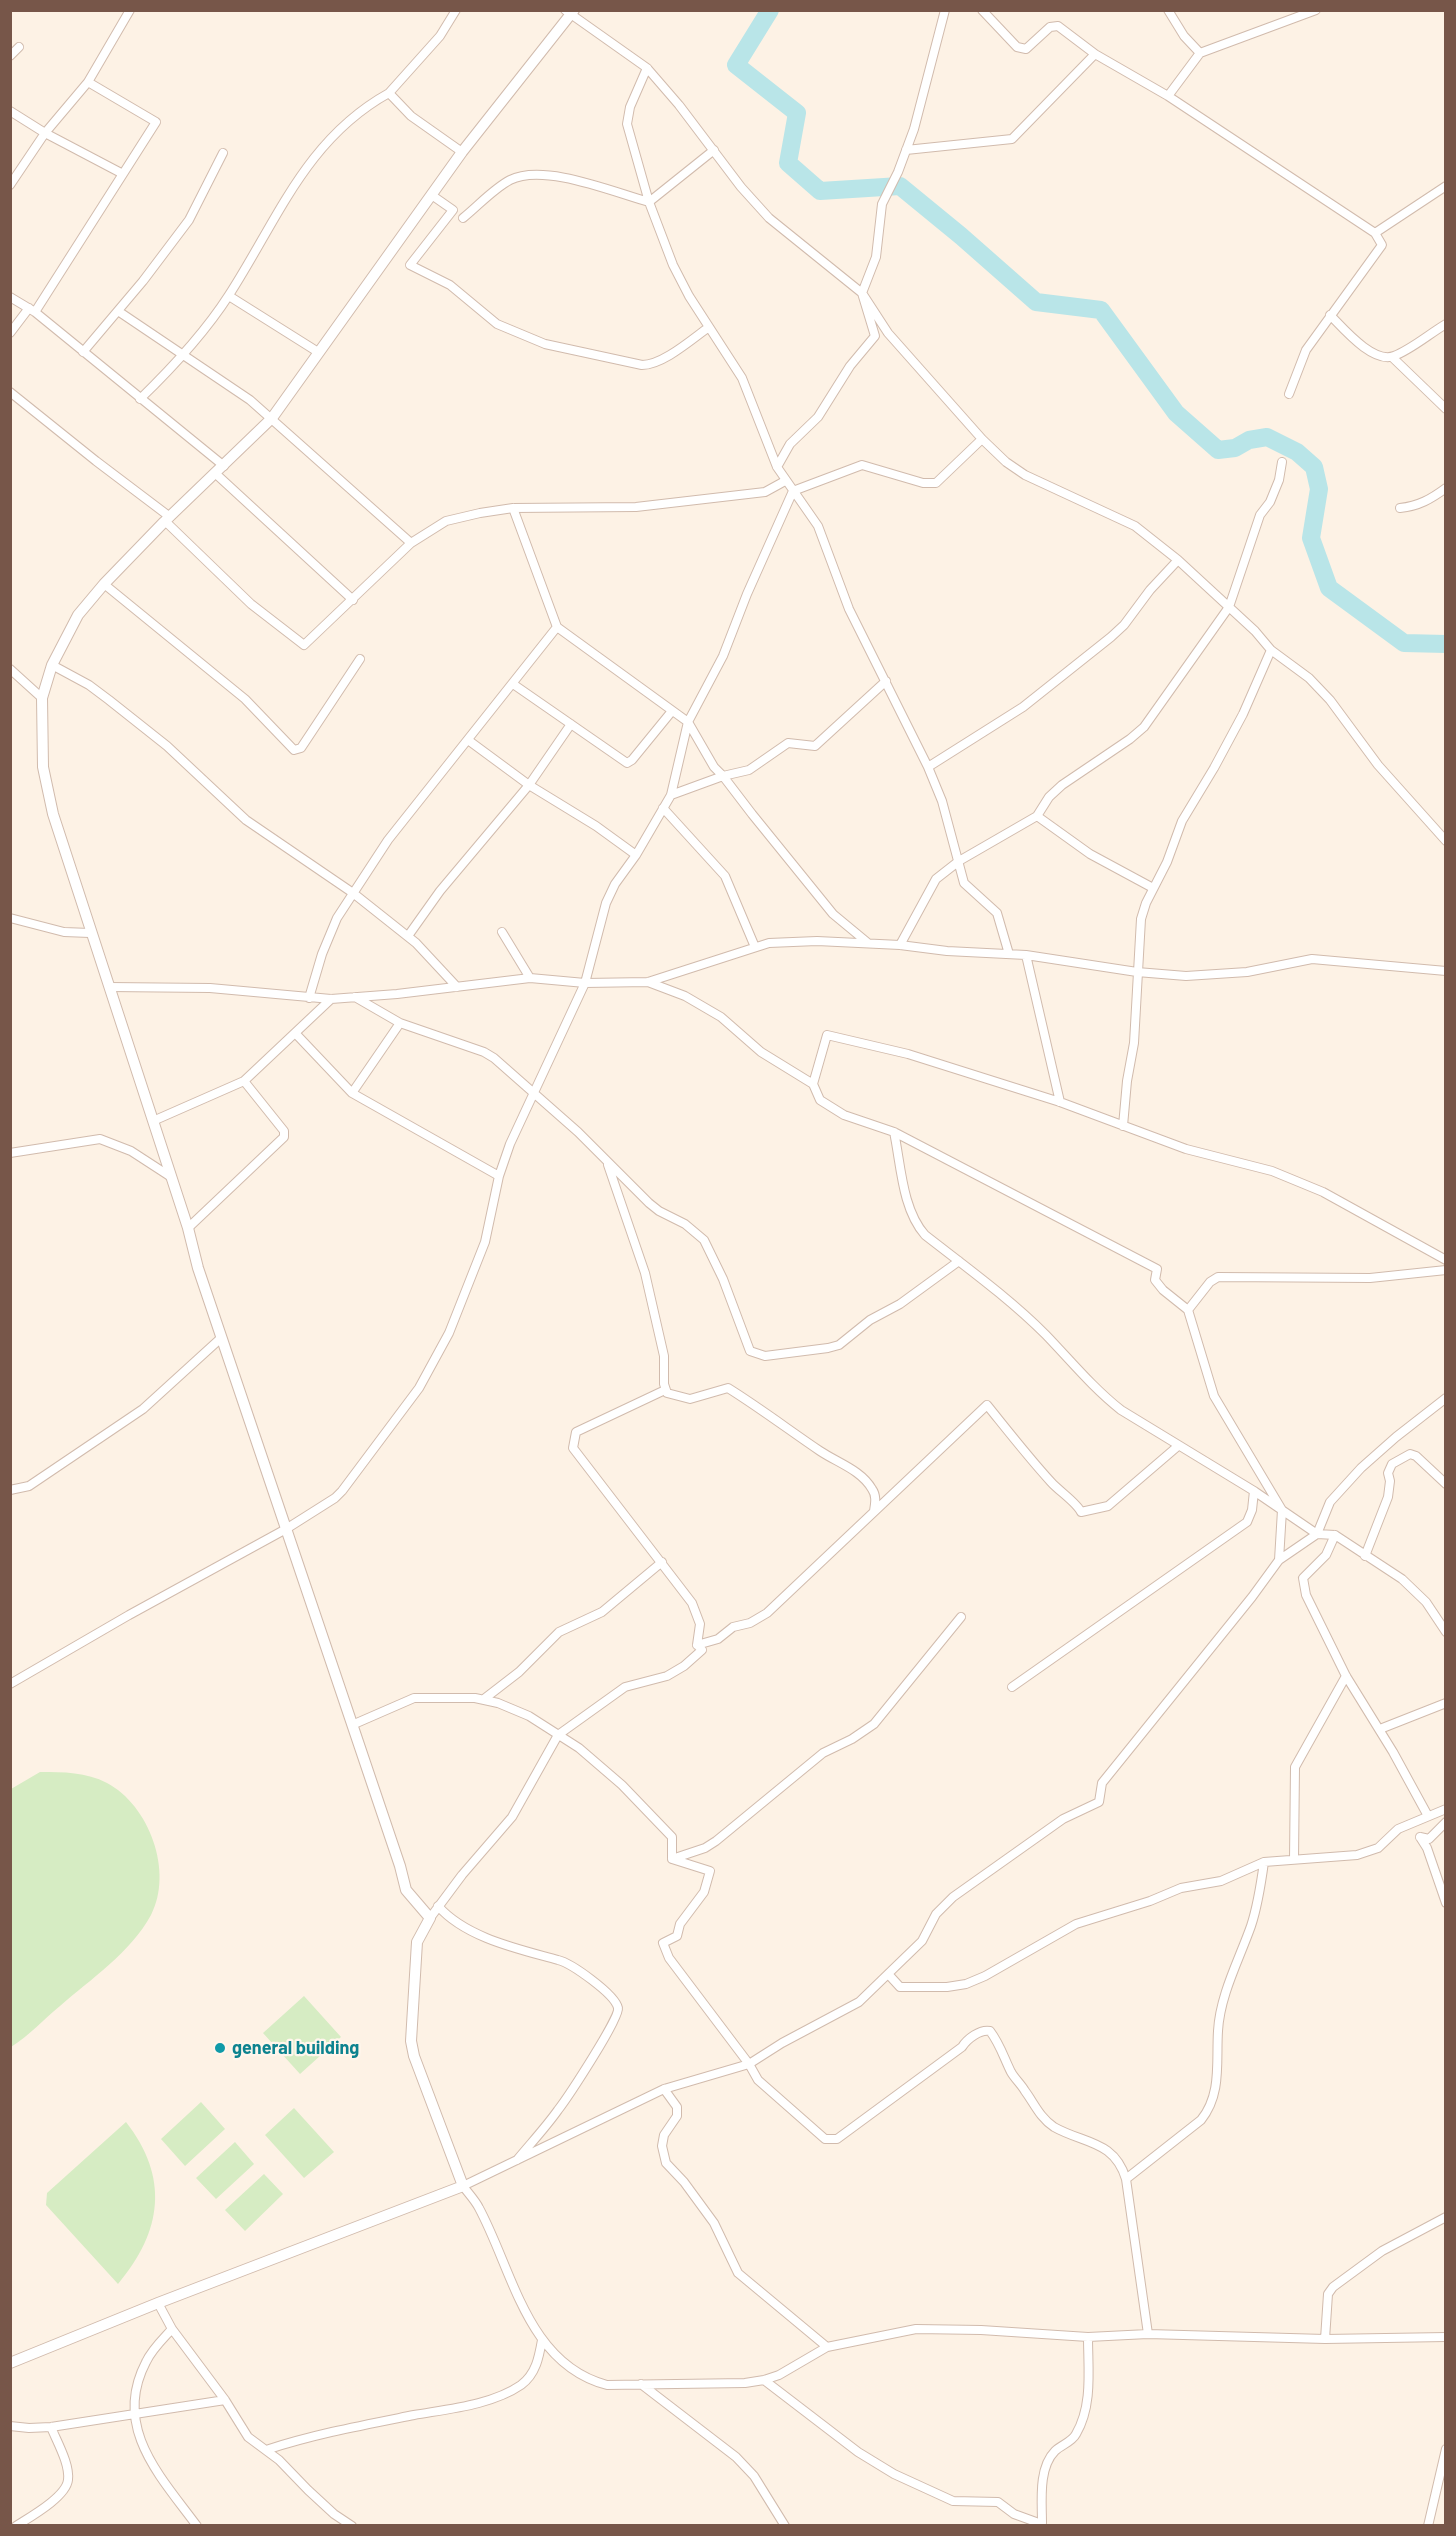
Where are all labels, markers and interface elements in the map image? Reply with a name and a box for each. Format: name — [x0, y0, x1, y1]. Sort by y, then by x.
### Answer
place label: general building — [232, 2037, 359, 2059]
marker: general building — [213, 2041, 227, 2055]

